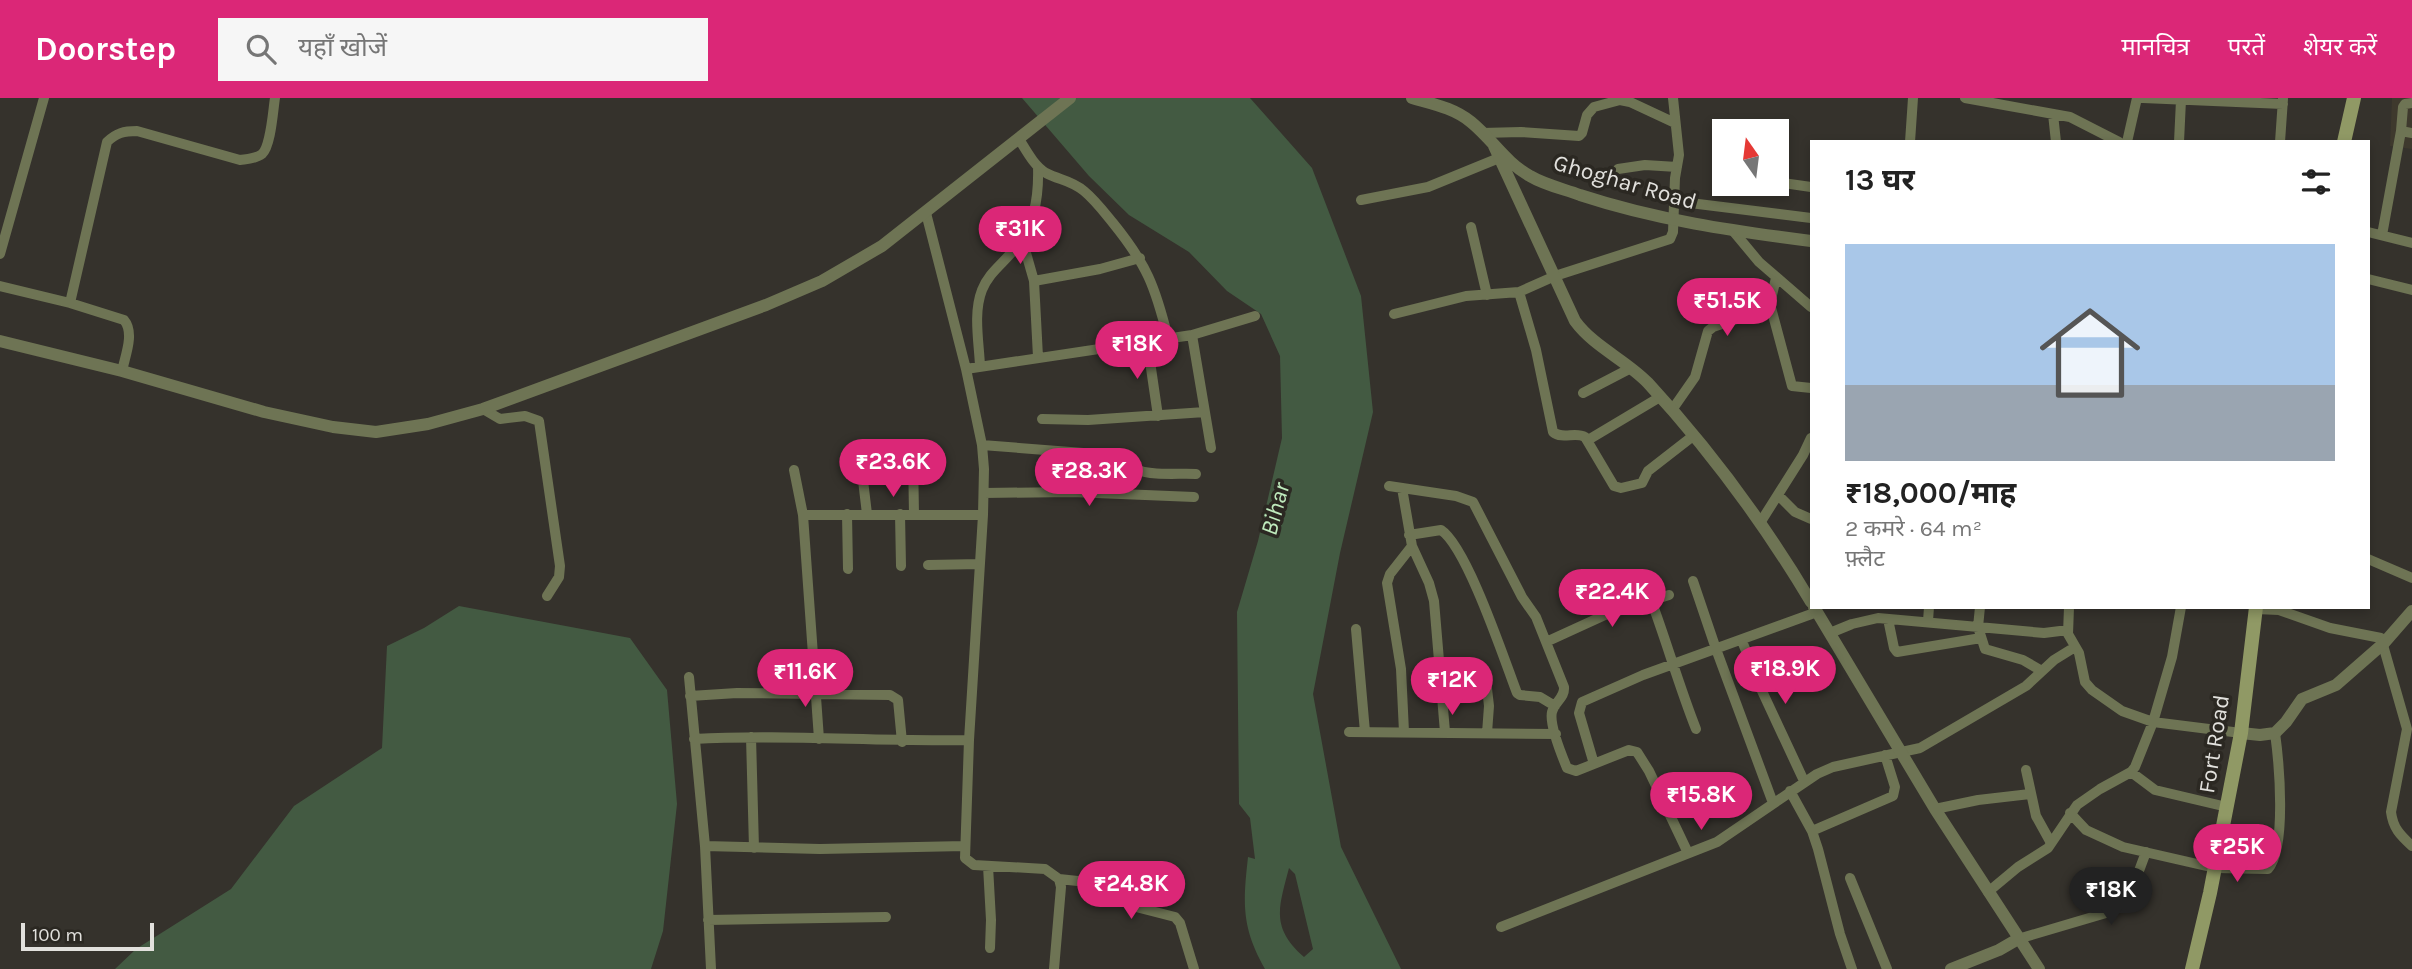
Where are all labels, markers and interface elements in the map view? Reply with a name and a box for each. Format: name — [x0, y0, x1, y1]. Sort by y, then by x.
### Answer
search box — [218, 18, 708, 81]
text: Doorstep — [35, 30, 176, 68]
icon: search — [242, 30, 280, 68]
text: यहाँ खोजें — [298, 32, 387, 63]
text: मानचित्र — [2121, 33, 2190, 61]
text: परतें — [2228, 33, 2265, 61]
text: शेयर करें — [2303, 33, 2377, 61]
north arrow — [1712, 119, 1788, 196]
map controls — [1712, 119, 1789, 196]
street label: Ghoghar Road — [1550, 149, 1700, 215]
text: 13 घर — [1845, 162, 1915, 198]
icon: filters — [2297, 163, 2335, 201]
pin: ₹31K — [979, 206, 1061, 266]
text: ₹31K — [995, 215, 1045, 242]
pin: ₹51.5K — [1670, 278, 1784, 338]
text: ₹51.5K — [1693, 287, 1761, 314]
icon: home — [2027, 290, 2153, 416]
pin: ₹18K — [1096, 322, 1178, 381]
text: ₹18K — [1111, 330, 1163, 357]
pin: ₹23.6K — [836, 440, 950, 499]
text: ₹23.6K — [855, 448, 931, 475]
pin: ₹28.3K — [1032, 448, 1146, 508]
text: ₹28.3K — [1051, 457, 1127, 484]
text: ₹18,000/माह — [1845, 475, 2016, 511]
water label: Bihar — [1255, 479, 1296, 538]
text: 2 कमरे · 64 m² — [1845, 515, 1982, 542]
text: फ़्लैट — [1845, 545, 1885, 572]
pin: ₹22.4K — [1555, 570, 1669, 629]
text: ₹22.4K — [1575, 578, 1649, 605]
pin: ₹18.9K — [1728, 646, 1842, 706]
pin: ₹11.6K — [748, 650, 862, 709]
text: ₹18.9K — [1750, 655, 1820, 682]
text: ₹11.6K — [773, 658, 837, 685]
pin: ₹12K — [1411, 658, 1493, 717]
text: ₹12K — [1427, 666, 1477, 693]
street label: Fort Road — [2193, 693, 2235, 795]
pin: ₹15.8K — [1644, 772, 1758, 832]
text: ₹15.8K — [1666, 781, 1736, 808]
pin: ₹25K — [2196, 824, 2278, 884]
text: ₹25K — [2209, 833, 2265, 860]
pin: ₹24.8K — [1074, 862, 1188, 921]
pin: ₹18K — [2070, 868, 2152, 927]
text: ₹24.8K — [1093, 870, 1169, 897]
text: ₹18K — [2085, 876, 2137, 903]
scale bar — [21, 920, 154, 952]
text: 100 m — [32, 924, 83, 946]

